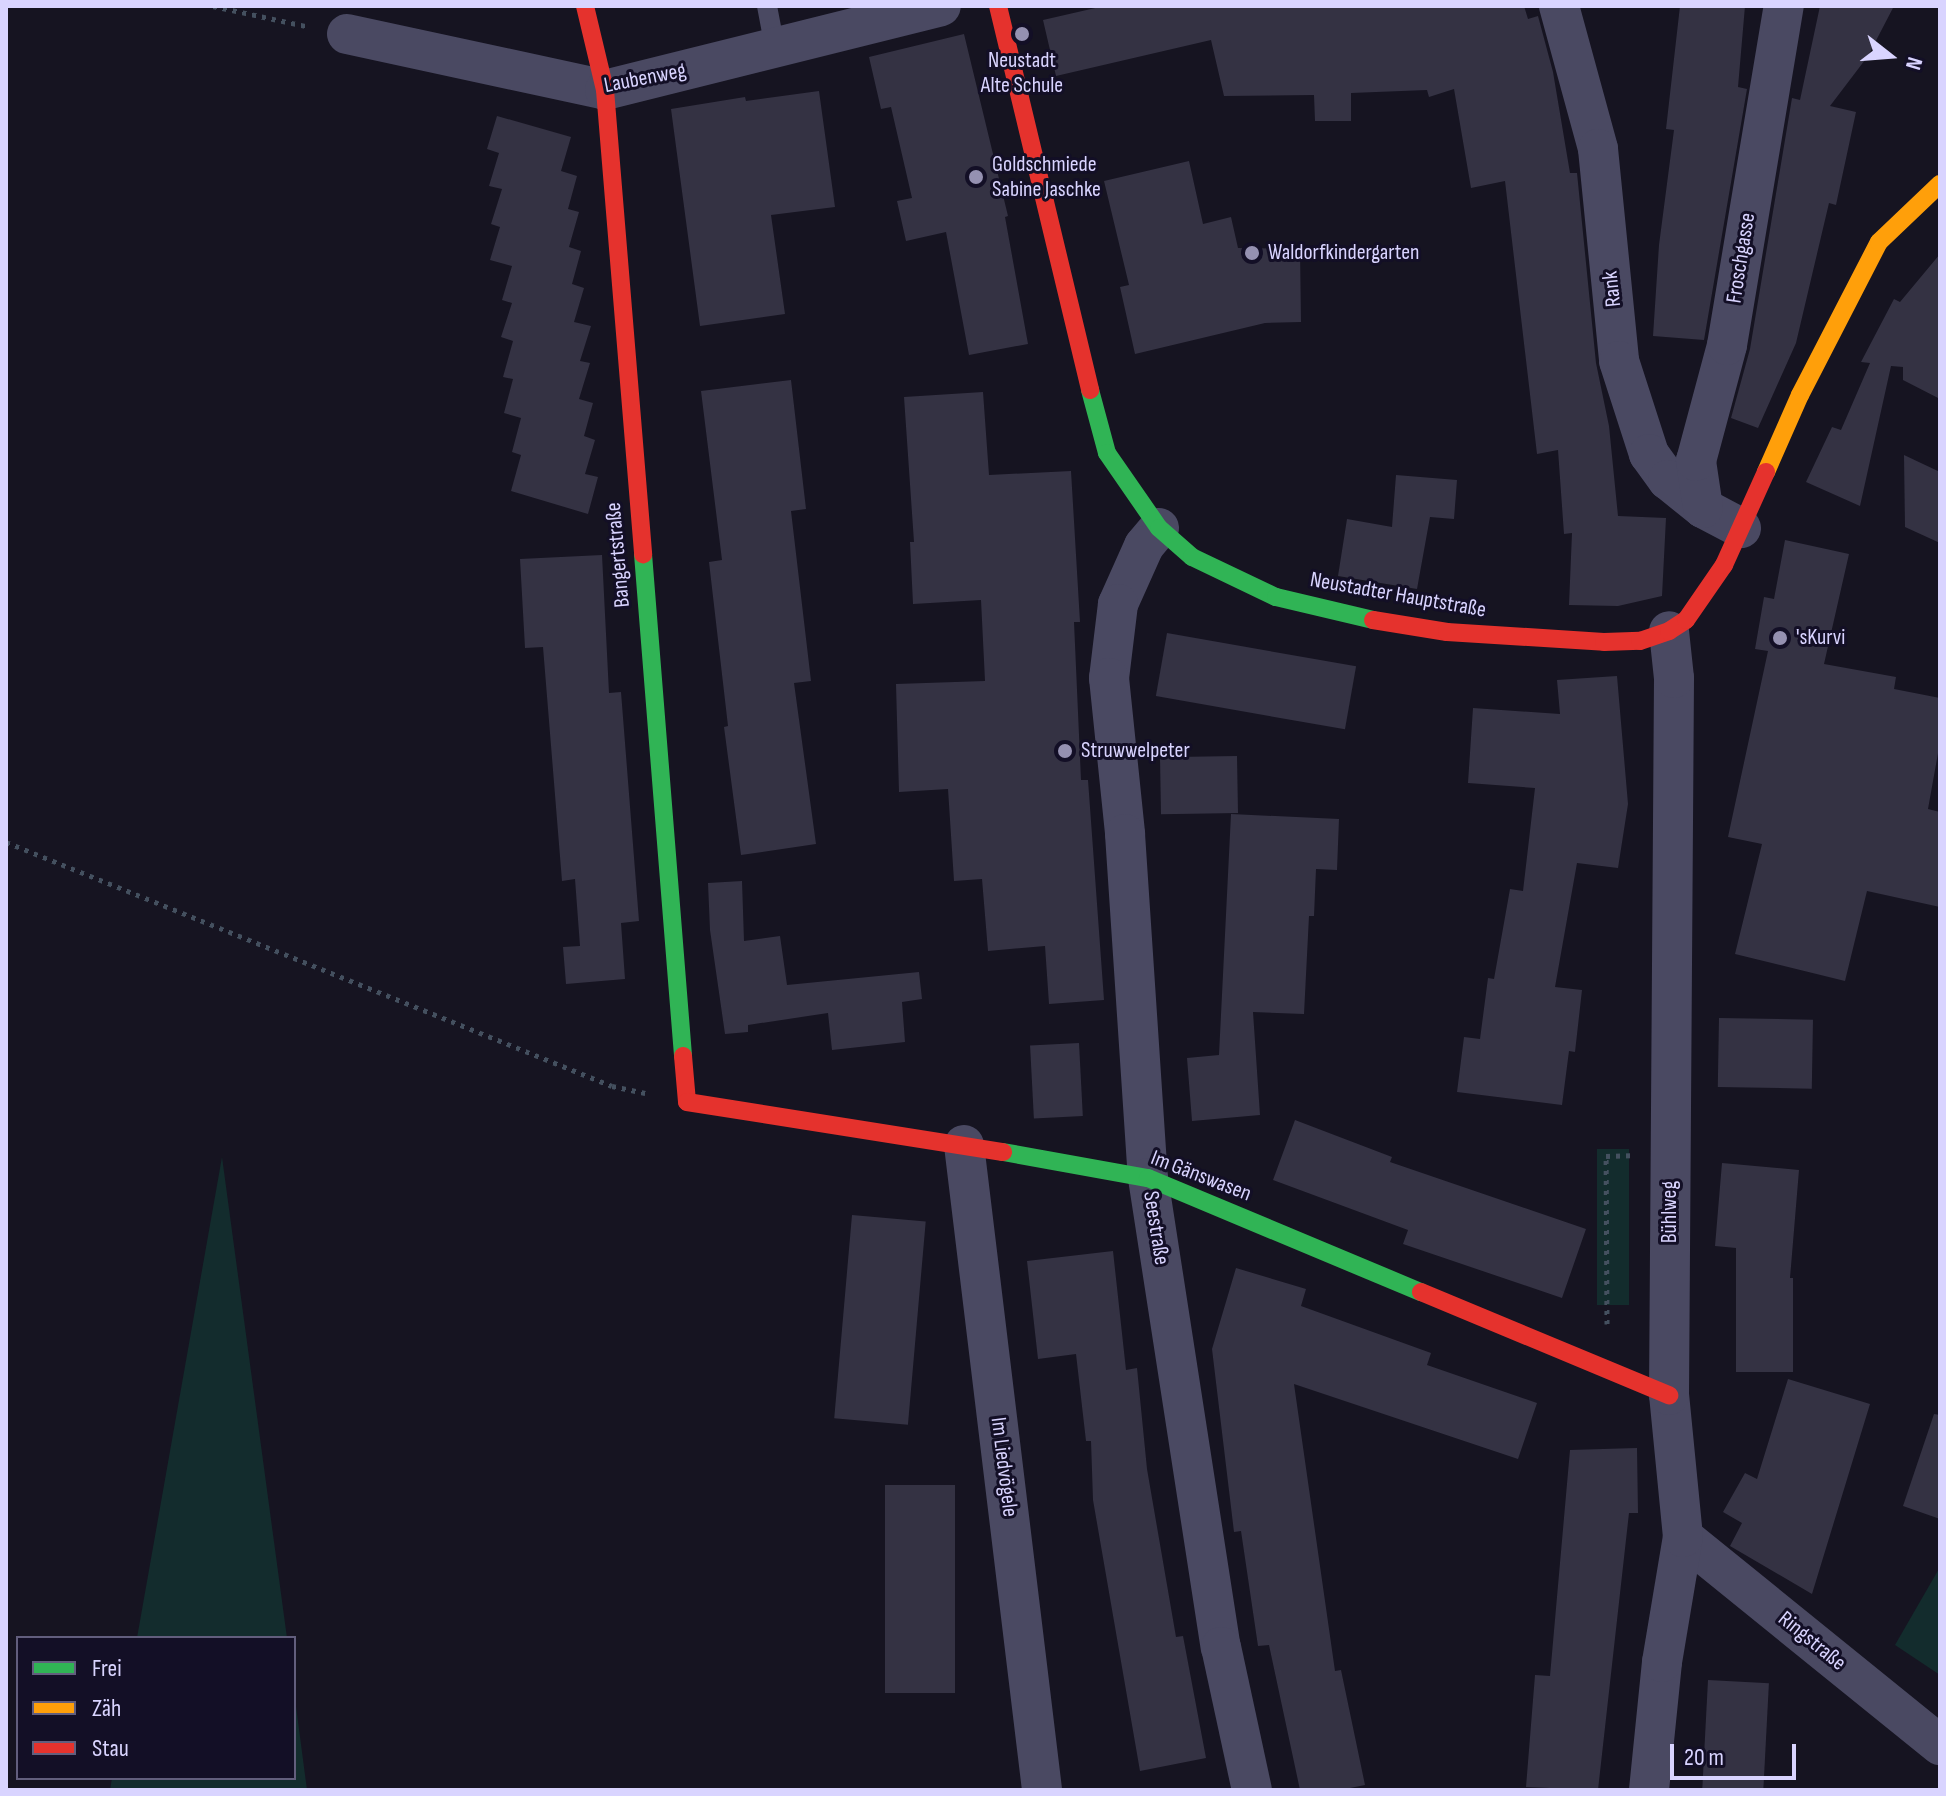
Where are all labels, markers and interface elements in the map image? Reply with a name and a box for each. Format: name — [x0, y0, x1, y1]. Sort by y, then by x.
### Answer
north arrow — [1850, 16, 1930, 96]
marker: Neustadt Alte Schule — [1013, 25, 1031, 43]
place label: Neustadt Alte Schule — [981, 47, 1063, 98]
text: N — [1899, 54, 1928, 73]
street label: Laubenweg — [602, 57, 688, 99]
place label: Goldschmiede Sabine Jaschke — [992, 151, 1101, 202]
marker: Goldschmiede Sabine Jaschke — [967, 168, 985, 186]
street label: Froschgasse — [1721, 211, 1761, 305]
place label: Waldorfkindergarten — [1268, 240, 1420, 266]
marker: Waldorfkindergarten — [1243, 244, 1261, 262]
street label: Rank — [1597, 270, 1627, 308]
street label: Bangertstraße — [600, 501, 636, 609]
street label: Neustadter Hauptstraße — [1308, 567, 1488, 623]
place label: 'sKurvi — [1796, 625, 1845, 651]
marker: 'sKurvi — [1771, 629, 1789, 647]
place label: Struwwelpeter — [1081, 738, 1190, 764]
marker: Struwwelpeter — [1056, 742, 1074, 760]
street label: Im Gänswasen — [1147, 1145, 1255, 1207]
street label: Bühlweg — [1657, 1181, 1683, 1243]
street label: Seestraße — [1137, 1189, 1175, 1267]
street label: Im Liedvögele — [985, 1416, 1023, 1518]
street label: Ringstraße — [1773, 1606, 1851, 1676]
legend — [16, 1636, 296, 1780]
text: Frei — [92, 1654, 122, 1683]
text: Zäh — [92, 1694, 121, 1723]
scale bar — [1674, 1728, 1800, 1778]
text: Stau — [92, 1734, 129, 1763]
text: 20 m — [1684, 1743, 1724, 1772]

